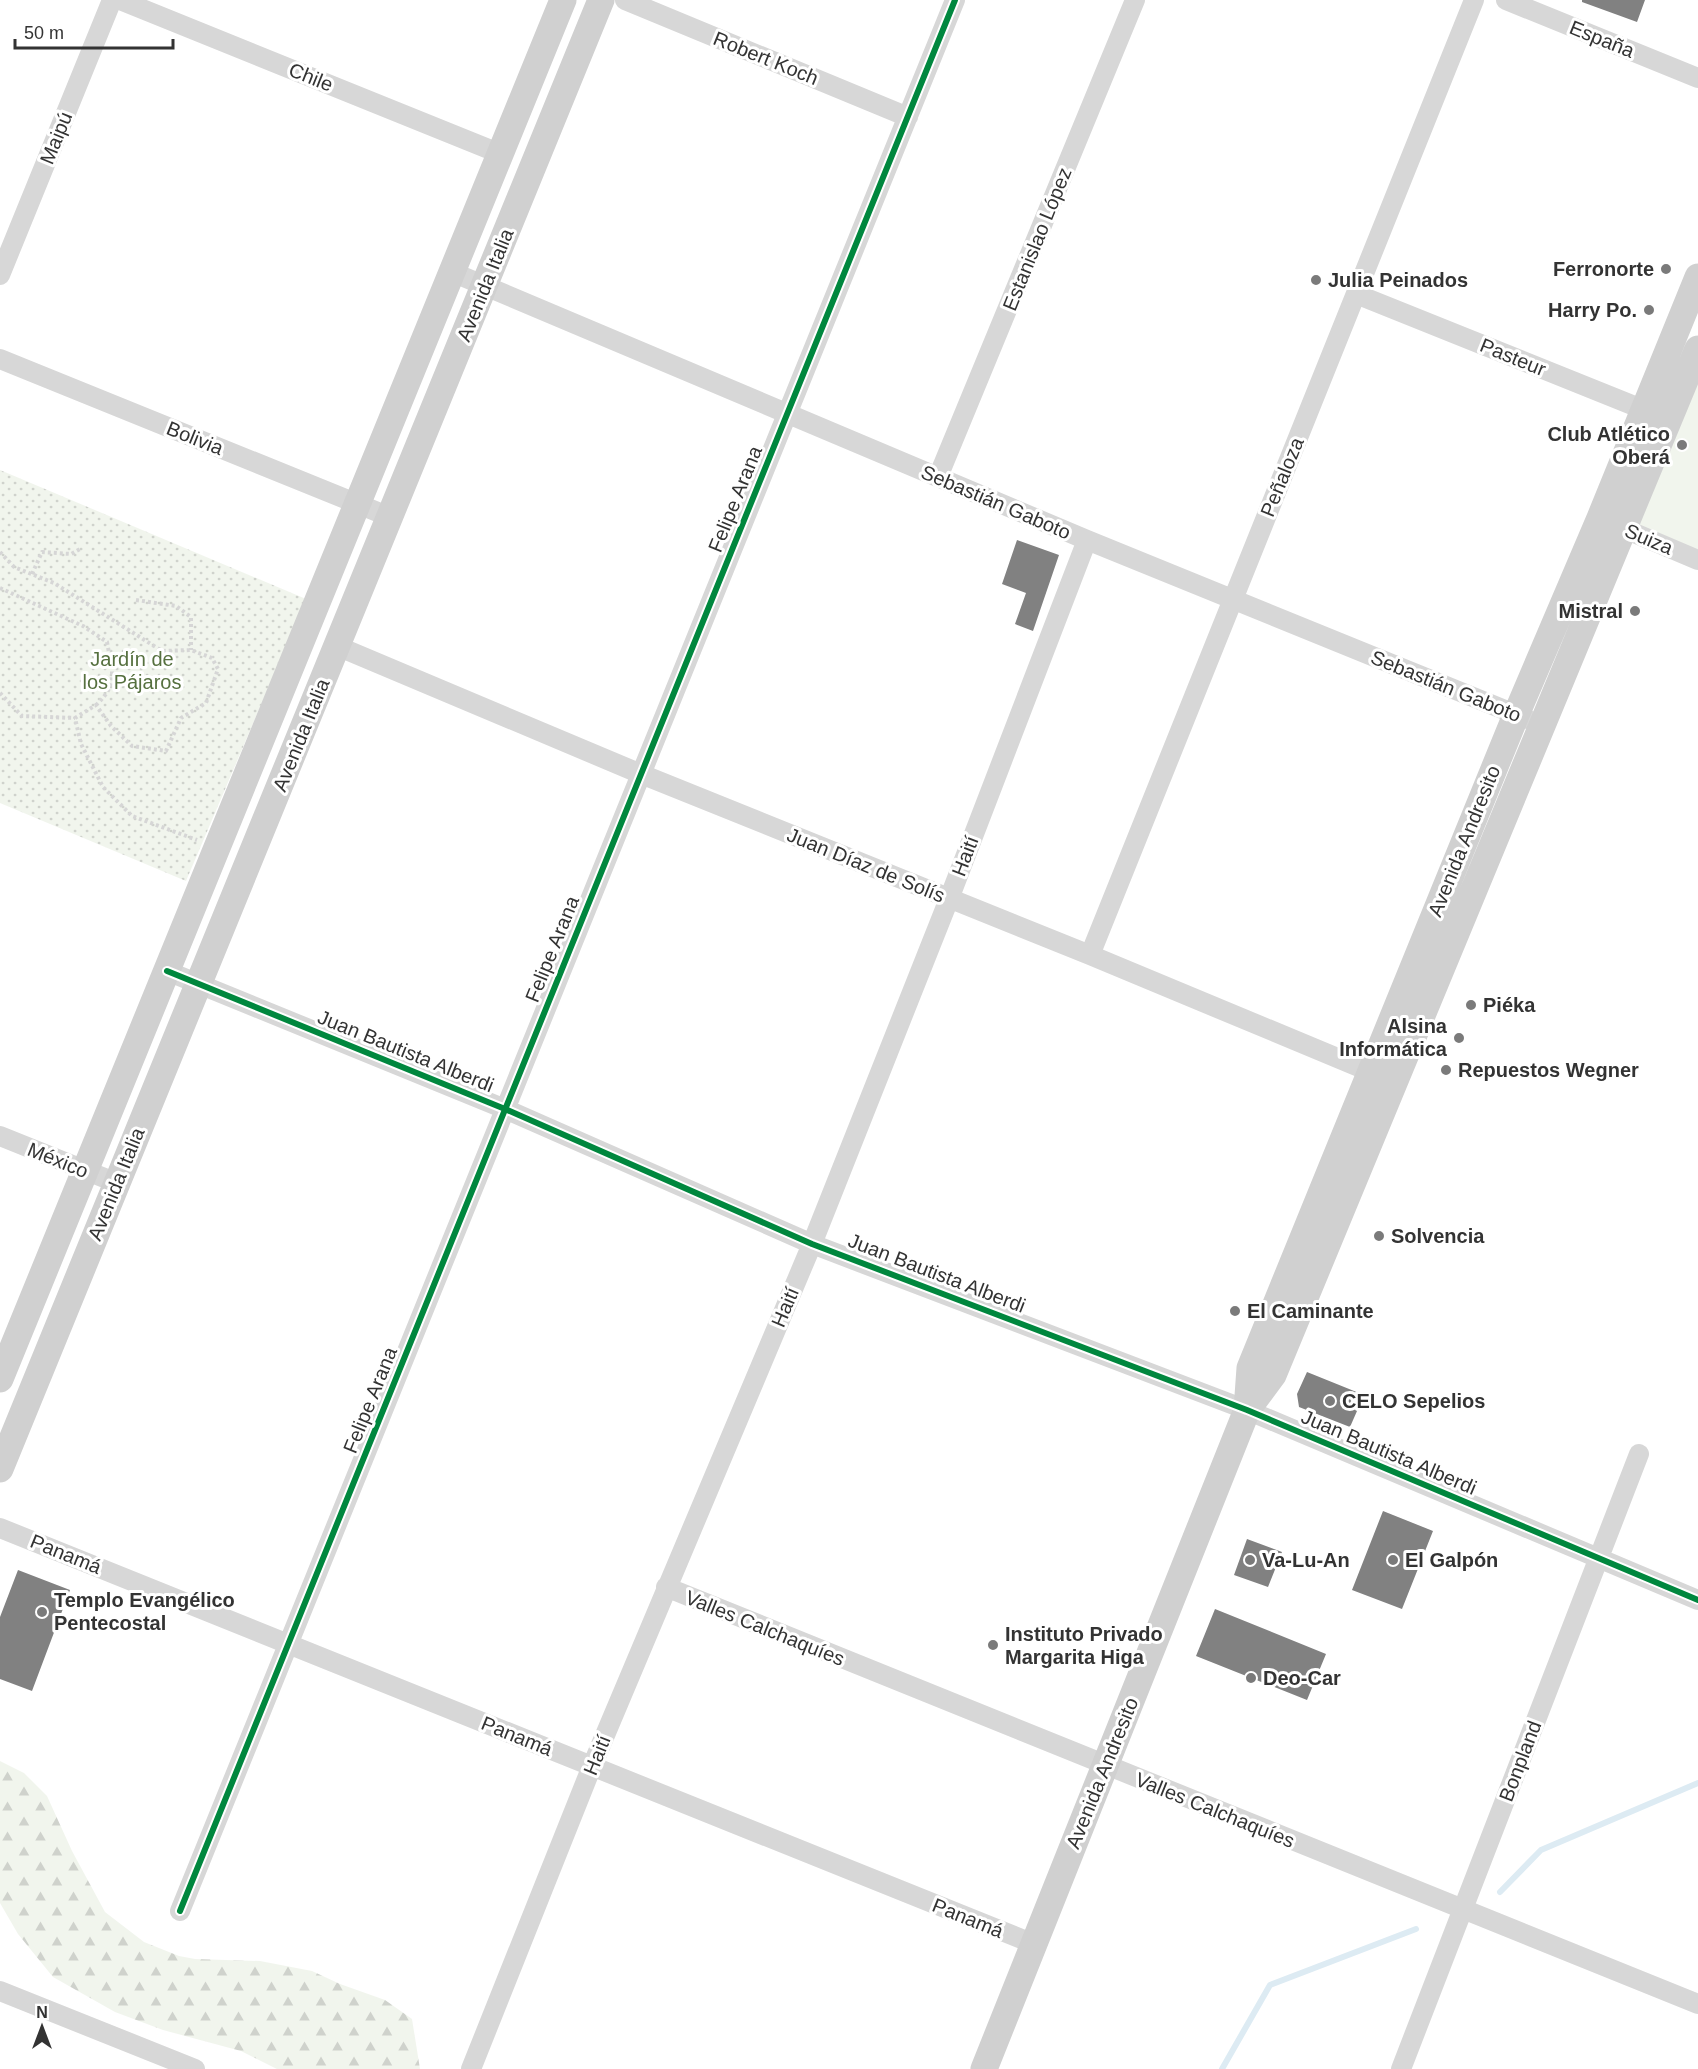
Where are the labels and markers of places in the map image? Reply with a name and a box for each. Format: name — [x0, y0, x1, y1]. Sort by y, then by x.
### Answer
place label: Ferronorte — [1553, 258, 1654, 280]
marker: Ferronorte — [1659, 262, 1673, 276]
place label: Julia Peinados — [1328, 269, 1468, 291]
marker: Julia Peinados — [1309, 273, 1323, 287]
place label: Harry Po. — [1548, 299, 1637, 321]
marker: Harry Po. — [1642, 303, 1656, 317]
place label: Club Atlético Oberá — [1547, 423, 1671, 468]
marker: Club Atlético Oberá — [1675, 438, 1689, 452]
place label: Mistral — [1559, 600, 1623, 622]
marker: Mistral — [1628, 604, 1642, 618]
place label: Piéka — [1483, 994, 1536, 1016]
marker: Piéka — [1464, 998, 1478, 1012]
place label: Alsina Informática — [1339, 1015, 1448, 1060]
marker: Alsina Informática — [1452, 1031, 1466, 1045]
place label: Repuestos Wegner — [1458, 1059, 1639, 1081]
marker: Repuestos Wegner — [1439, 1063, 1453, 1077]
place label: Solvencia — [1391, 1225, 1485, 1247]
marker: Solvencia — [1372, 1229, 1386, 1243]
place label: El Caminante — [1247, 1300, 1374, 1322]
marker: El Caminante — [1228, 1304, 1242, 1318]
place label: CELO Sepelios — [1342, 1390, 1485, 1412]
marker: CELO Sepelios — [1323, 1394, 1337, 1408]
place label: Va-Lu-An — [1262, 1549, 1350, 1571]
place label: El Galpón — [1405, 1549, 1498, 1571]
marker: Va-Lu-An — [1243, 1553, 1257, 1567]
marker: El Galpón — [1386, 1553, 1400, 1567]
place label: Templo Evangélico Pentecostal — [54, 1589, 235, 1634]
marker: Templo Evangélico Pentecostal — [35, 1605, 49, 1619]
place label: Instituto Privado Margarita Higa — [1005, 1623, 1163, 1668]
marker: Instituto Privado Margarita Higa — [986, 1638, 1000, 1652]
place label: Deo-Car — [1263, 1667, 1341, 1689]
marker: Deo-Car — [1244, 1671, 1258, 1685]

